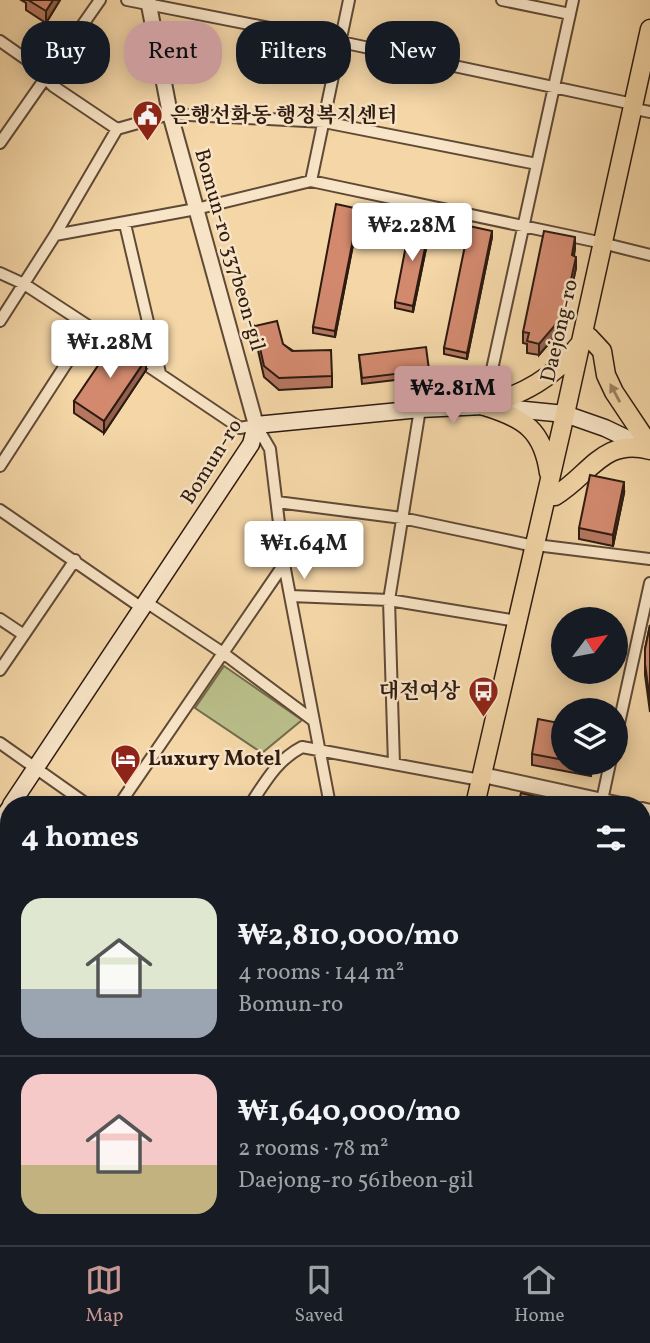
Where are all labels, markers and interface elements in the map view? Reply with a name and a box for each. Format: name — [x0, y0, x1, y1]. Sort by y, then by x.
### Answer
chip: Buy — [21, 21, 110, 84]
chip: Rent — [124, 21, 222, 84]
chip: Filters — [236, 21, 351, 84]
chip: New — [365, 21, 460, 84]
public building icon: 은행선화동 행정복지센터 — [130, 99, 164, 143]
place label: 은행선화동 행정복지센터 — [170, 102, 397, 131]
street label: Bomun-ro 337beon-gil — [186, 146, 272, 354]
pin: ₩2.28M — [355, 204, 469, 263]
text: ₩2.28M — [368, 210, 456, 242]
street label: Daejong-ro — [534, 277, 586, 385]
pin: ₩1.28M — [53, 320, 167, 380]
text: ₩1.28M — [67, 327, 153, 359]
pin: ₩2.81M — [396, 366, 510, 426]
text: ₩2.81M — [410, 373, 496, 405]
one-way arrow — [609, 383, 621, 403]
street label: Bomun-ro — [174, 414, 250, 510]
pin: ₩1.64M — [247, 522, 361, 581]
text: ₩1.64M — [260, 528, 348, 560]
north arrow — [551, 607, 628, 684]
map controls — [551, 607, 628, 775]
bus stop icon: 대전여상 — [466, 675, 500, 719]
place label: 대전여상 — [379, 678, 461, 707]
button: layers — [551, 698, 628, 775]
hotel icon: Luxury Motel — [108, 742, 142, 786]
place label: Luxury Motel — [148, 745, 281, 774]
text: 4 homes — [21, 817, 139, 859]
icon: filters — [592, 819, 630, 857]
text: ₩2,810,000/mo — [238, 915, 459, 957]
icon: home — [77, 926, 161, 1010]
text: 4 rooms · 144 m² — [238, 957, 404, 989]
text: Bomun-ro — [238, 989, 343, 1021]
text: ₩1,640,000/mo — [238, 1091, 461, 1133]
icon: home — [77, 1102, 161, 1186]
text: 2 rooms · 78 m² — [238, 1133, 389, 1165]
text: Daejong-ro 561beon-gil — [238, 1165, 474, 1197]
tab: Map — [85, 1261, 124, 1329]
tab: Saved — [294, 1261, 343, 1329]
tab: Home — [514, 1261, 565, 1329]

